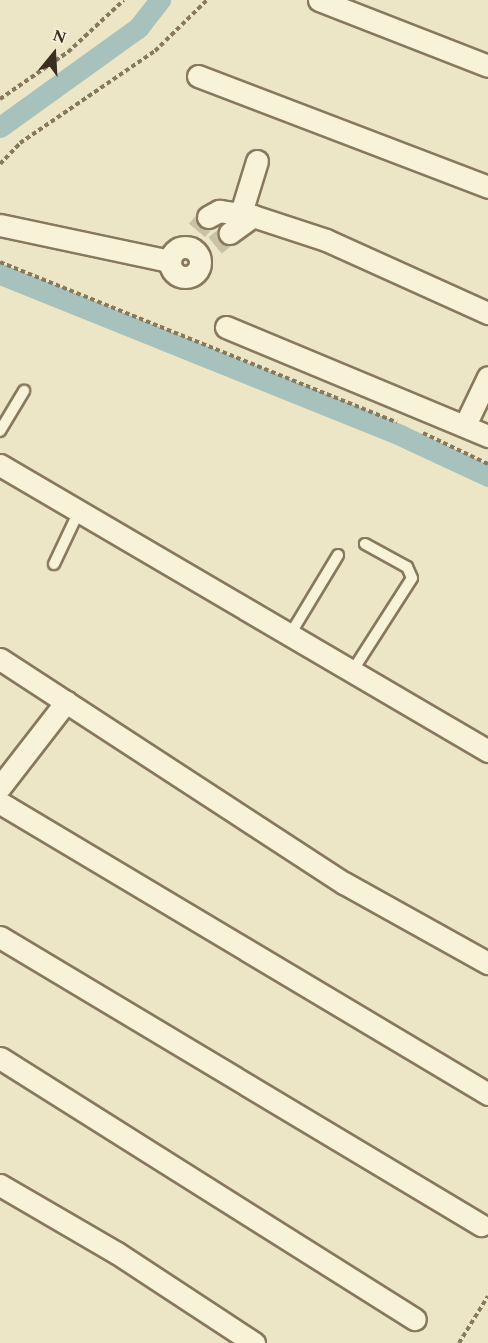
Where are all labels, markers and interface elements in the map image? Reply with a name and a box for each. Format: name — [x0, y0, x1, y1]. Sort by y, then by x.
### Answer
text: N — [50, 23, 69, 50]
north arrow — [24, 24, 84, 84]

